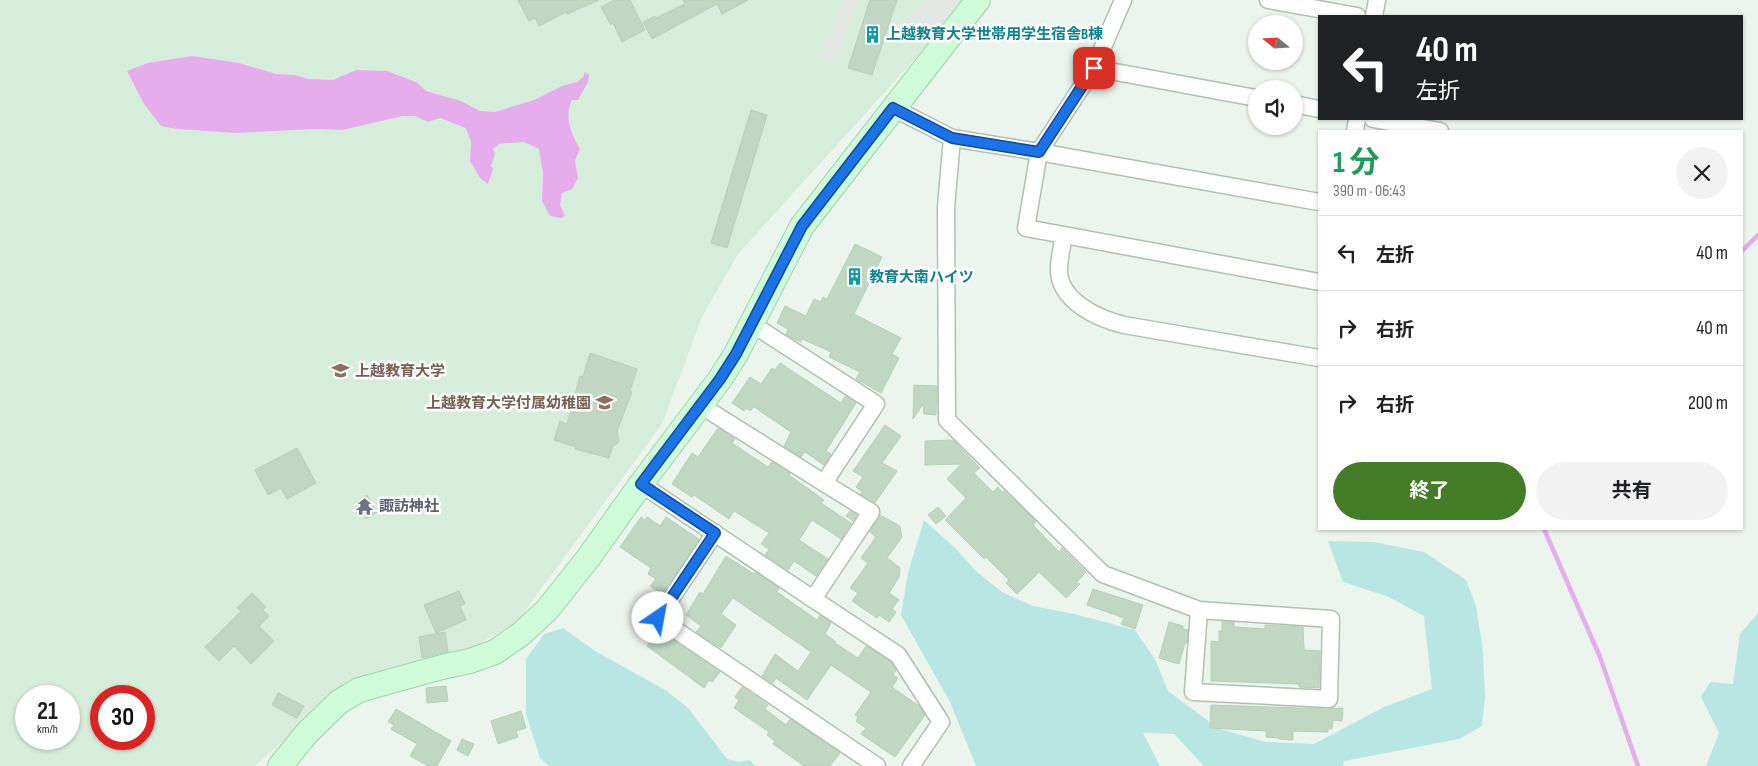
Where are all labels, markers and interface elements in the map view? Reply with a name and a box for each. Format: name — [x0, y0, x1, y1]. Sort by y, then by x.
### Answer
north arrow — [1248, 15, 1302, 70]
map controls — [1248, 15, 1303, 135]
building icon: 上越教育大学世帯用学生宿舎B棟 — [862, 24, 882, 44]
place label: 上越教育大学世帯用学生宿舎B棟 — [886, 25, 1103, 44]
text: 40 m — [1416, 29, 1478, 72]
icon: left — [1333, 35, 1398, 100]
pin — [1073, 47, 1115, 89]
icon: arrive — [1080, 54, 1108, 82]
text: 左折 — [1416, 78, 1460, 105]
button: sound — [1248, 80, 1303, 135]
text: 1 分 — [1333, 145, 1379, 181]
button: close — [1676, 147, 1728, 199]
text: 390 m · 06:43 — [1333, 182, 1406, 201]
icon: left — [1333, 239, 1361, 267]
text: 40 m — [1696, 242, 1728, 265]
text: 左折 — [1376, 244, 1414, 267]
building icon: 教育大南ハイツ — [845, 267, 865, 287]
place label: 教育大南ハイツ — [869, 268, 974, 287]
icon: right — [1333, 314, 1361, 342]
text: 40 m — [1696, 317, 1728, 340]
text: 右折 — [1376, 319, 1414, 342]
school or university icon: 上越教育大学 — [331, 361, 351, 381]
place label: 上越教育大学 — [355, 362, 445, 381]
icon: right — [1333, 389, 1361, 417]
text: 200 m — [1688, 392, 1728, 415]
school or university icon: 上越教育大学付属幼稚園 — [595, 393, 615, 413]
place label: 上越教育大学付属幼稚園 — [426, 394, 591, 413]
text: 右折 — [1376, 394, 1414, 417]
button: 終了 — [1333, 462, 1526, 520]
button: 共有 — [1536, 462, 1728, 520]
temple icon: 諏訪神社 — [355, 496, 375, 516]
place label: 諏訪神社 — [379, 497, 439, 516]
position arrow — [631, 591, 683, 643]
speed limit sign: 30 — [90, 685, 155, 750]
text: 21 — [37, 696, 58, 727]
text: km/h — [37, 722, 58, 737]

